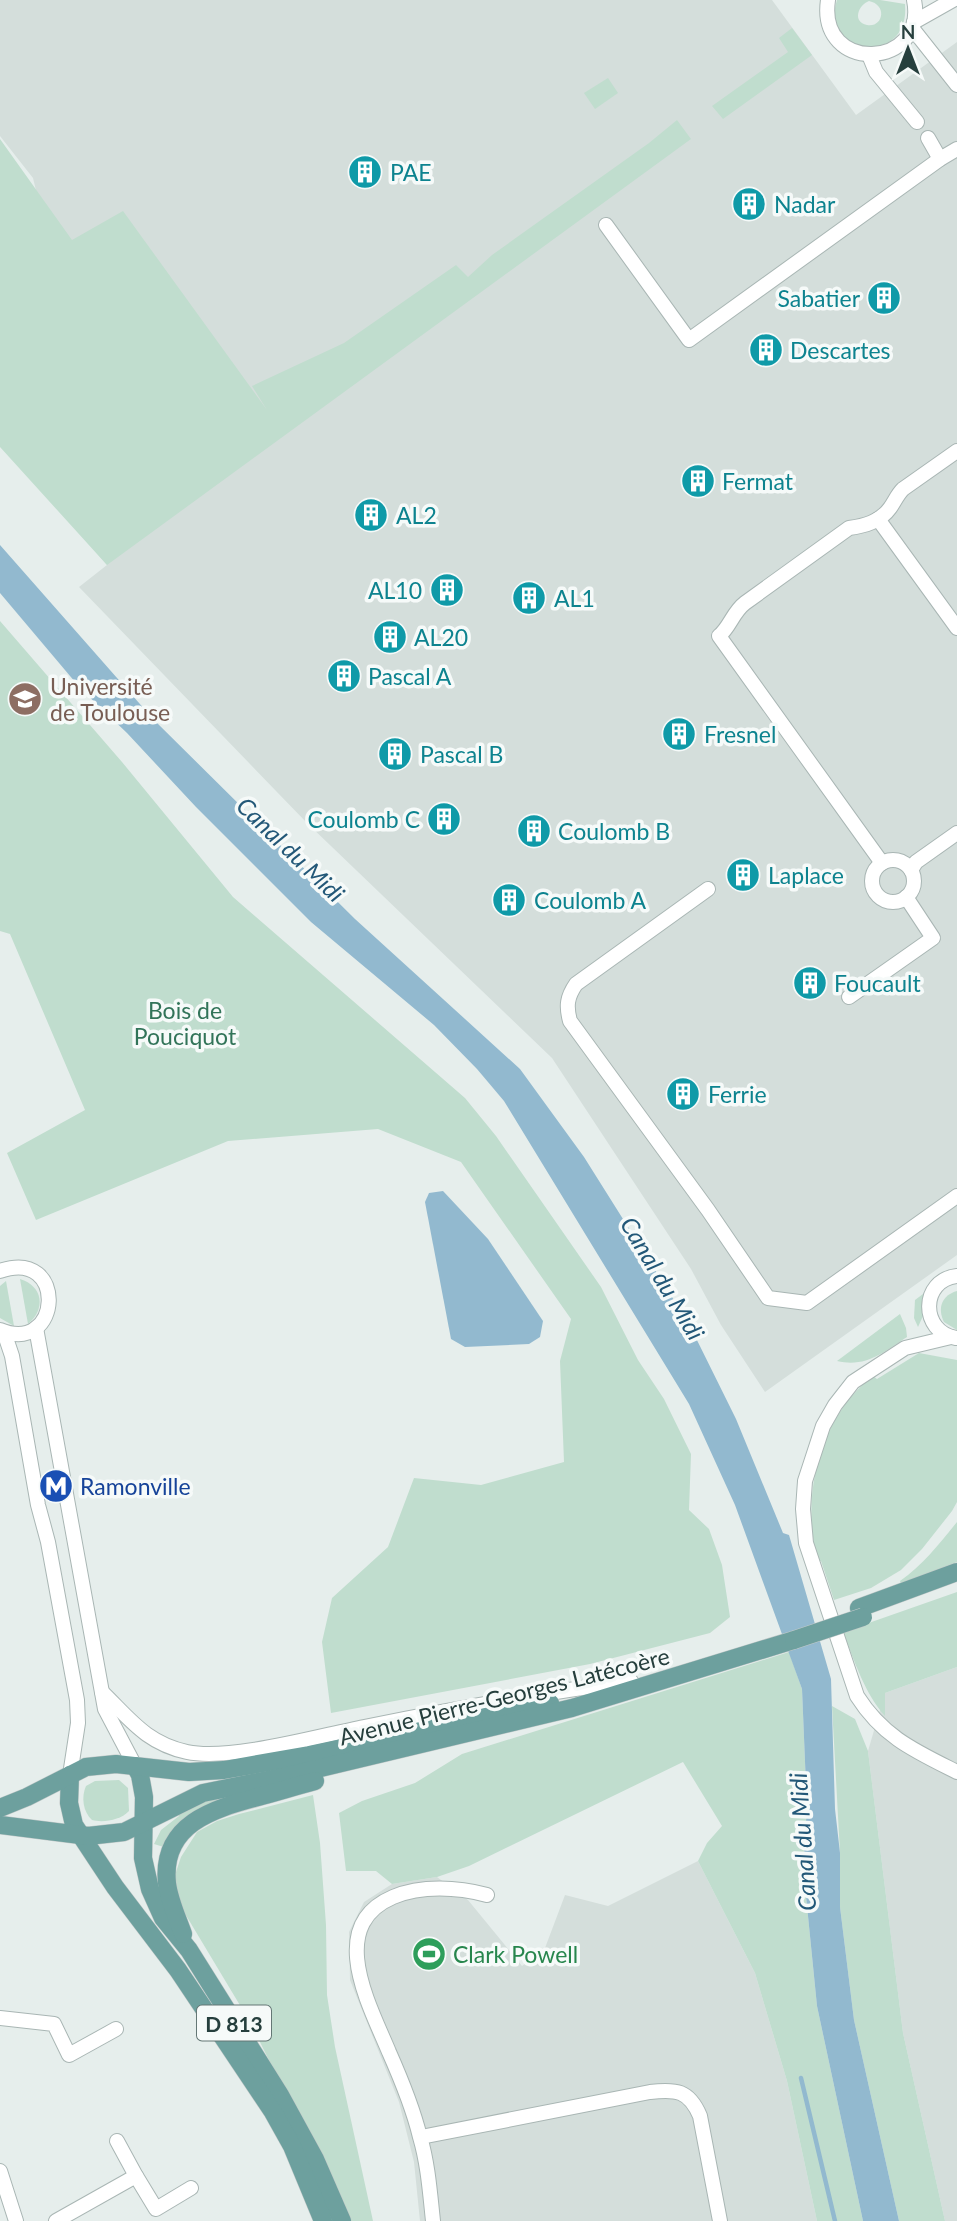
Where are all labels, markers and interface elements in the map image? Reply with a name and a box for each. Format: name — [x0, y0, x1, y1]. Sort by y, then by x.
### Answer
north arrow — [873, 14, 943, 84]
text: N — [901, 20, 915, 43]
building icon: PAE — [346, 153, 384, 191]
place label: PAE — [390, 158, 432, 186]
building icon: Nadar — [730, 185, 768, 223]
place label: Nadar — [774, 190, 836, 218]
building icon: Sabatier — [865, 279, 903, 317]
place label: Sabatier — [777, 284, 861, 312]
building icon: Descartes — [747, 331, 785, 369]
place label: Descartes — [790, 336, 891, 364]
building icon: Fermat — [679, 462, 717, 500]
place label: Fermat — [722, 467, 794, 495]
building icon: AL2 — [352, 496, 390, 534]
place label: AL2 — [396, 501, 437, 529]
building icon: AL10 — [428, 571, 466, 609]
place label: AL10 — [368, 576, 422, 604]
building icon: AL1 — [510, 579, 548, 617]
place label: AL1 — [554, 584, 595, 612]
building icon: AL20 — [371, 618, 409, 656]
place label: AL20 — [414, 623, 468, 651]
building icon: Pascal A — [325, 657, 363, 695]
place label: Pascal A — [368, 662, 452, 690]
place label: Université de Toulouse — [50, 672, 170, 726]
school or university icon: Université de Toulouse — [6, 680, 44, 718]
building icon: Fresnel — [660, 715, 698, 753]
place label: Fresnel — [704, 720, 776, 748]
building icon: Pascal B — [376, 735, 414, 773]
place label: Pascal B — [420, 740, 503, 768]
water label: Canal du Midi — [231, 791, 351, 908]
building icon: Coulomb C — [425, 800, 463, 838]
place label: Coulomb C — [307, 805, 420, 833]
building icon: Coulomb B — [515, 812, 553, 850]
place label: Coulomb B — [558, 817, 670, 845]
building icon: Laplace — [724, 856, 762, 894]
place label: Laplace — [768, 861, 844, 889]
building icon: Coulomb A — [490, 881, 528, 919]
place label: Coulomb A — [534, 886, 646, 914]
building icon: Foucault — [791, 964, 829, 1002]
place label: Foucault — [834, 969, 922, 997]
park label: Bois de Pouciquot — [134, 996, 237, 1050]
building icon: Ferrie — [664, 1075, 702, 1113]
place label: Ferrie — [708, 1080, 767, 1108]
water label: Canal du Midi — [615, 1211, 711, 1345]
metro station icon: Ramonville — [37, 1467, 75, 1505]
place label: Ramonville — [80, 1472, 191, 1500]
street label: Avenue Pierre-Georges Latécoère — [336, 1641, 672, 1751]
water label: Canal du Midi — [783, 1771, 821, 1912]
sports icon: Clark Powell — [410, 1935, 448, 1973]
place label: Clark Powell — [453, 1940, 578, 1968]
road number: D 813 — [197, 2006, 271, 2040]

